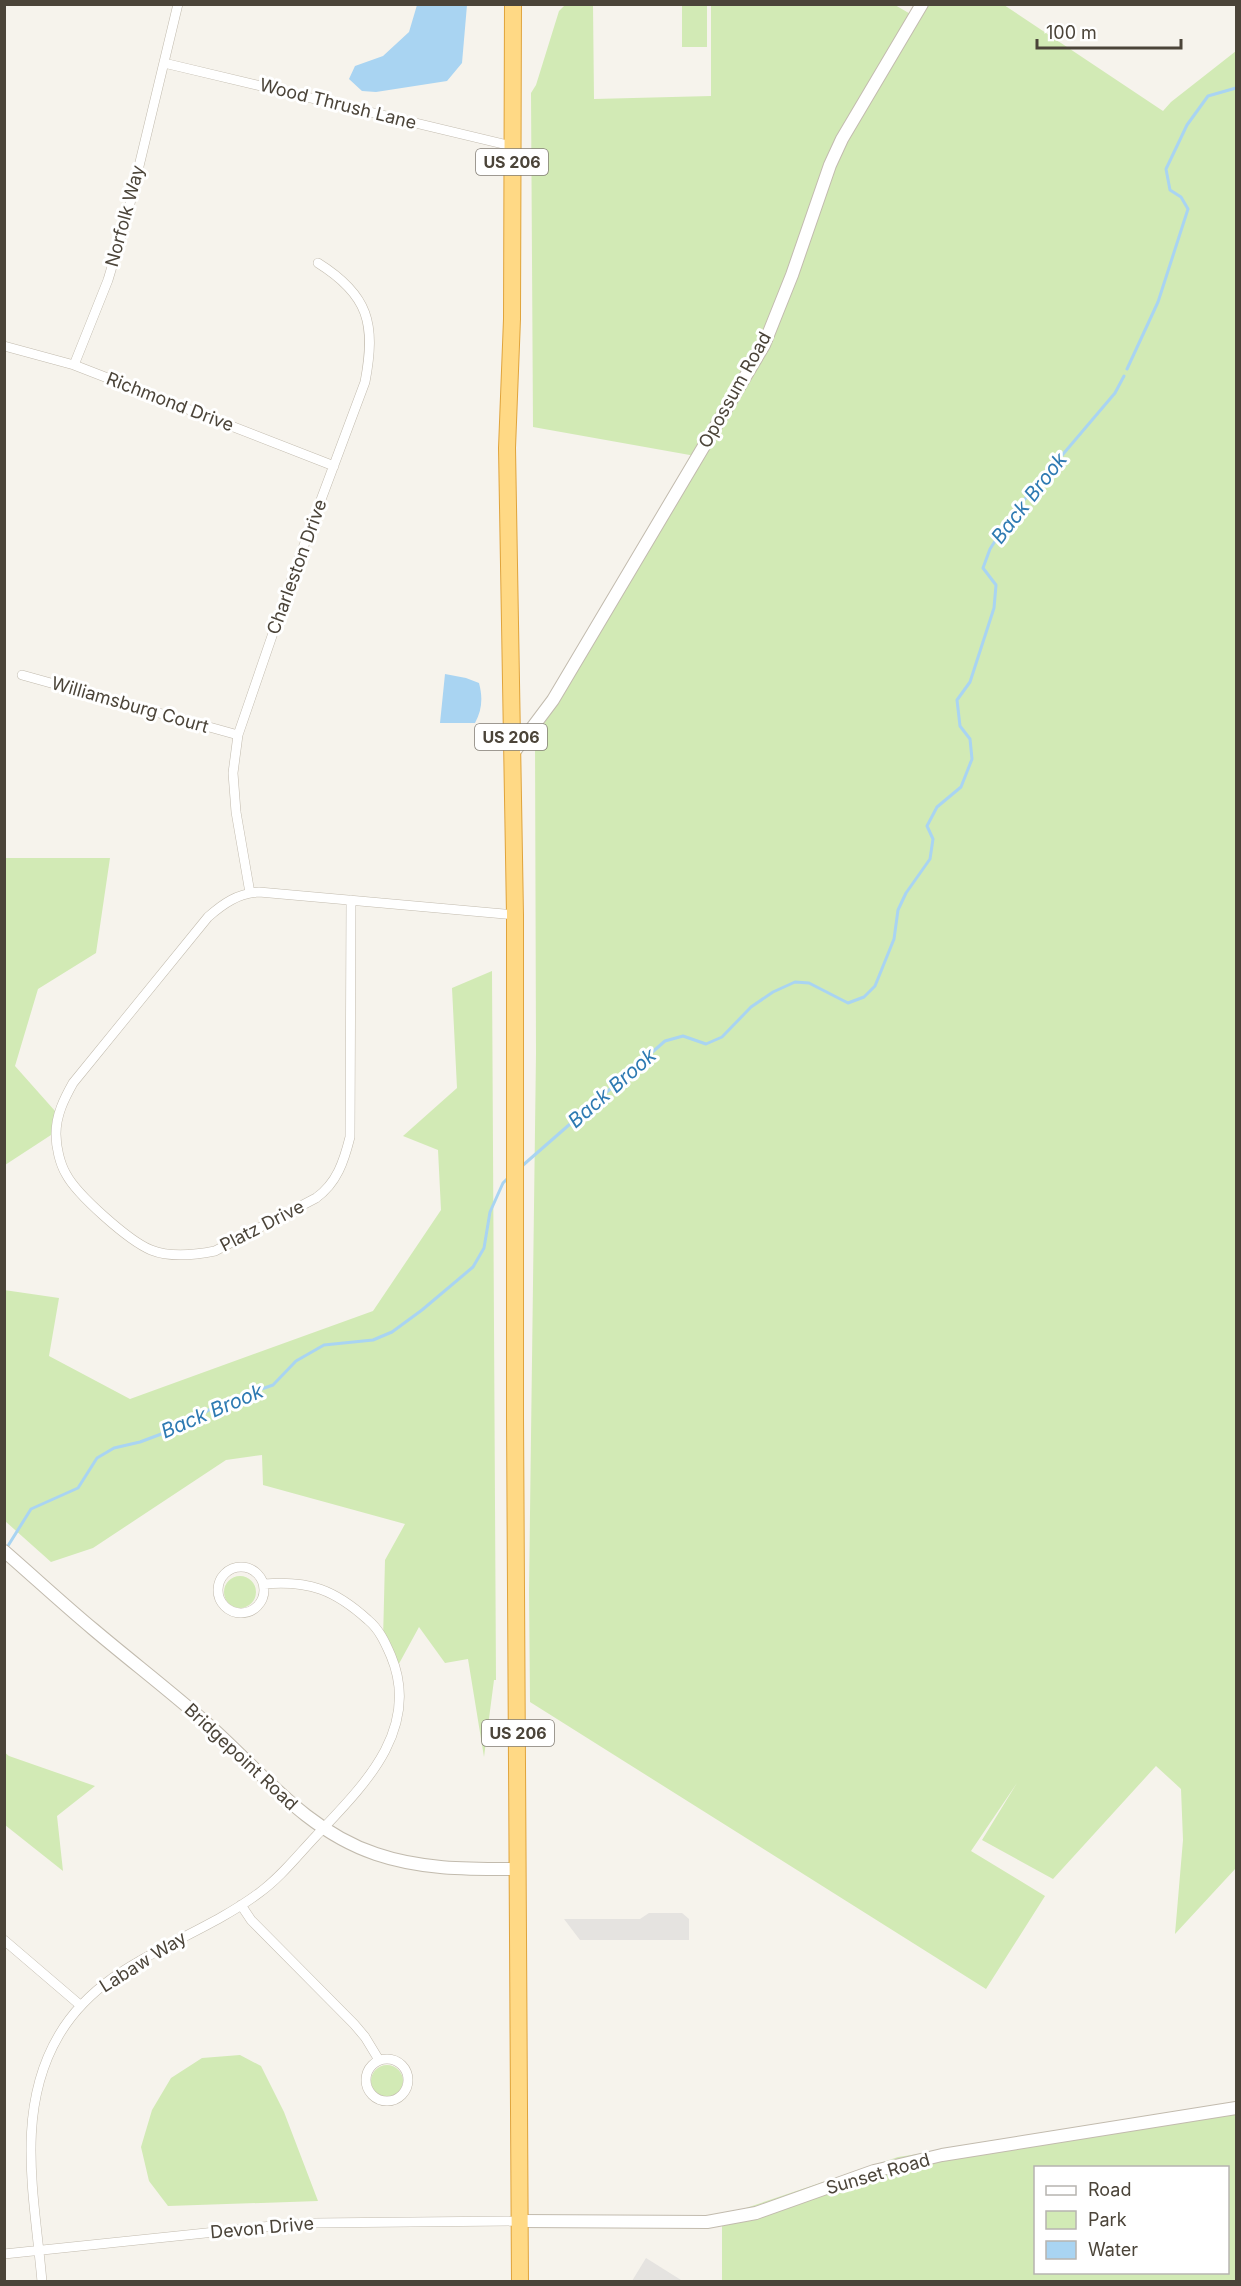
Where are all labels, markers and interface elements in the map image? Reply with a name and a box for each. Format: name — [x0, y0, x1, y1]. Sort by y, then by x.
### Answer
scale bar — [1037, 12, 1181, 50]
text: 100 m — [1046, 22, 1097, 43]
street label: Wood Thrush Lane — [258, 74, 419, 133]
road number: US 206 — [476, 149, 548, 175]
street label: Norfolk Way — [101, 163, 148, 269]
street label: Opossum Road — [694, 328, 775, 451]
street label: Richmond Drive — [103, 368, 237, 435]
water label: Back Brook — [986, 447, 1073, 548]
street label: Charleston Drive — [262, 496, 331, 637]
street label: Williamsburg Court — [49, 672, 211, 737]
road number: US 206 — [475, 724, 547, 750]
water label: Back Brook — [563, 1043, 662, 1133]
street label: Platz Drive — [216, 1195, 307, 1256]
water label: Back Brook — [157, 1378, 268, 1443]
street label: Bridgepoint Road — [180, 1699, 302, 1814]
road number: US 206 — [482, 1720, 554, 1746]
street label: Labaw Way — [96, 1927, 190, 1996]
street label: Sunset Road — [823, 2149, 932, 2198]
legend — [1034, 2166, 1229, 2274]
text: Road — [1088, 2179, 1131, 2200]
text: Park — [1088, 2209, 1127, 2230]
street label: Devon Drive — [209, 2213, 315, 2242]
text: Water — [1088, 2239, 1138, 2260]

